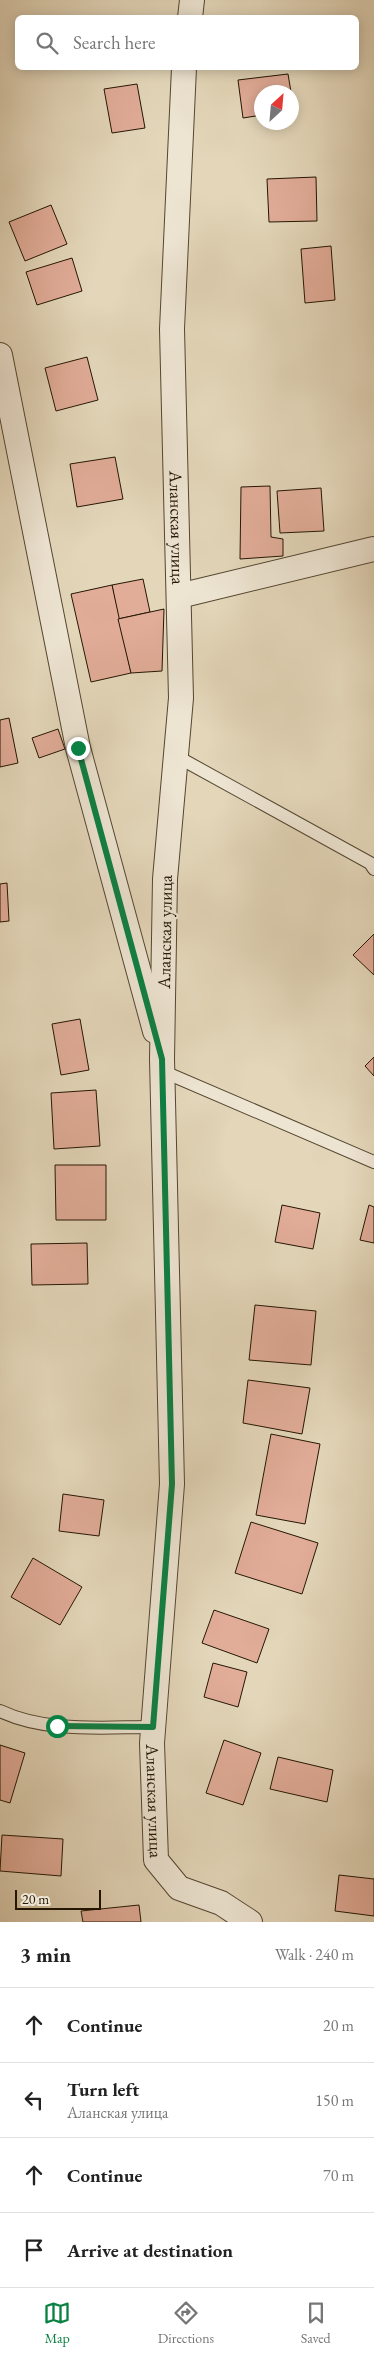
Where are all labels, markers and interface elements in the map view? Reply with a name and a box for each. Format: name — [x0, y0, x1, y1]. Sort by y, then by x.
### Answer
search box — [15, 15, 359, 70]
icon: search — [33, 29, 61, 57]
text: Search here — [73, 30, 155, 55]
north arrow — [254, 85, 299, 130]
street label: Аланская улица — [164, 469, 190, 586]
route end — [67, 737, 90, 760]
street label: Аланская улица — [152, 874, 177, 990]
route start — [46, 1715, 69, 1738]
street label: Аланская улица — [141, 1743, 168, 1859]
scale bar — [15, 1887, 101, 1910]
text: 20 m — [22, 1890, 49, 1908]
text: 3 min — [20, 1941, 71, 1968]
text: Walk · 240 m — [275, 1944, 354, 1965]
icon: ahead — [20, 2011, 48, 2039]
text: Continue — [67, 2013, 142, 2038]
text: 20 m — [323, 2015, 354, 2036]
text: Turn left — [67, 2077, 139, 2102]
icon: left — [20, 2086, 48, 2114]
text: 150 m — [315, 2090, 354, 2111]
text: Аланская улица — [67, 2102, 168, 2123]
icon: ahead — [20, 2161, 48, 2189]
text: Continue — [67, 2163, 142, 2188]
text: 70 m — [323, 2165, 354, 2186]
icon: arrive — [20, 2236, 48, 2264]
text: Arrive at destination — [67, 2238, 233, 2263]
tab: Map — [43, 2299, 71, 2347]
tab: Directions — [158, 2299, 214, 2347]
tab: Saved — [301, 2299, 331, 2347]

